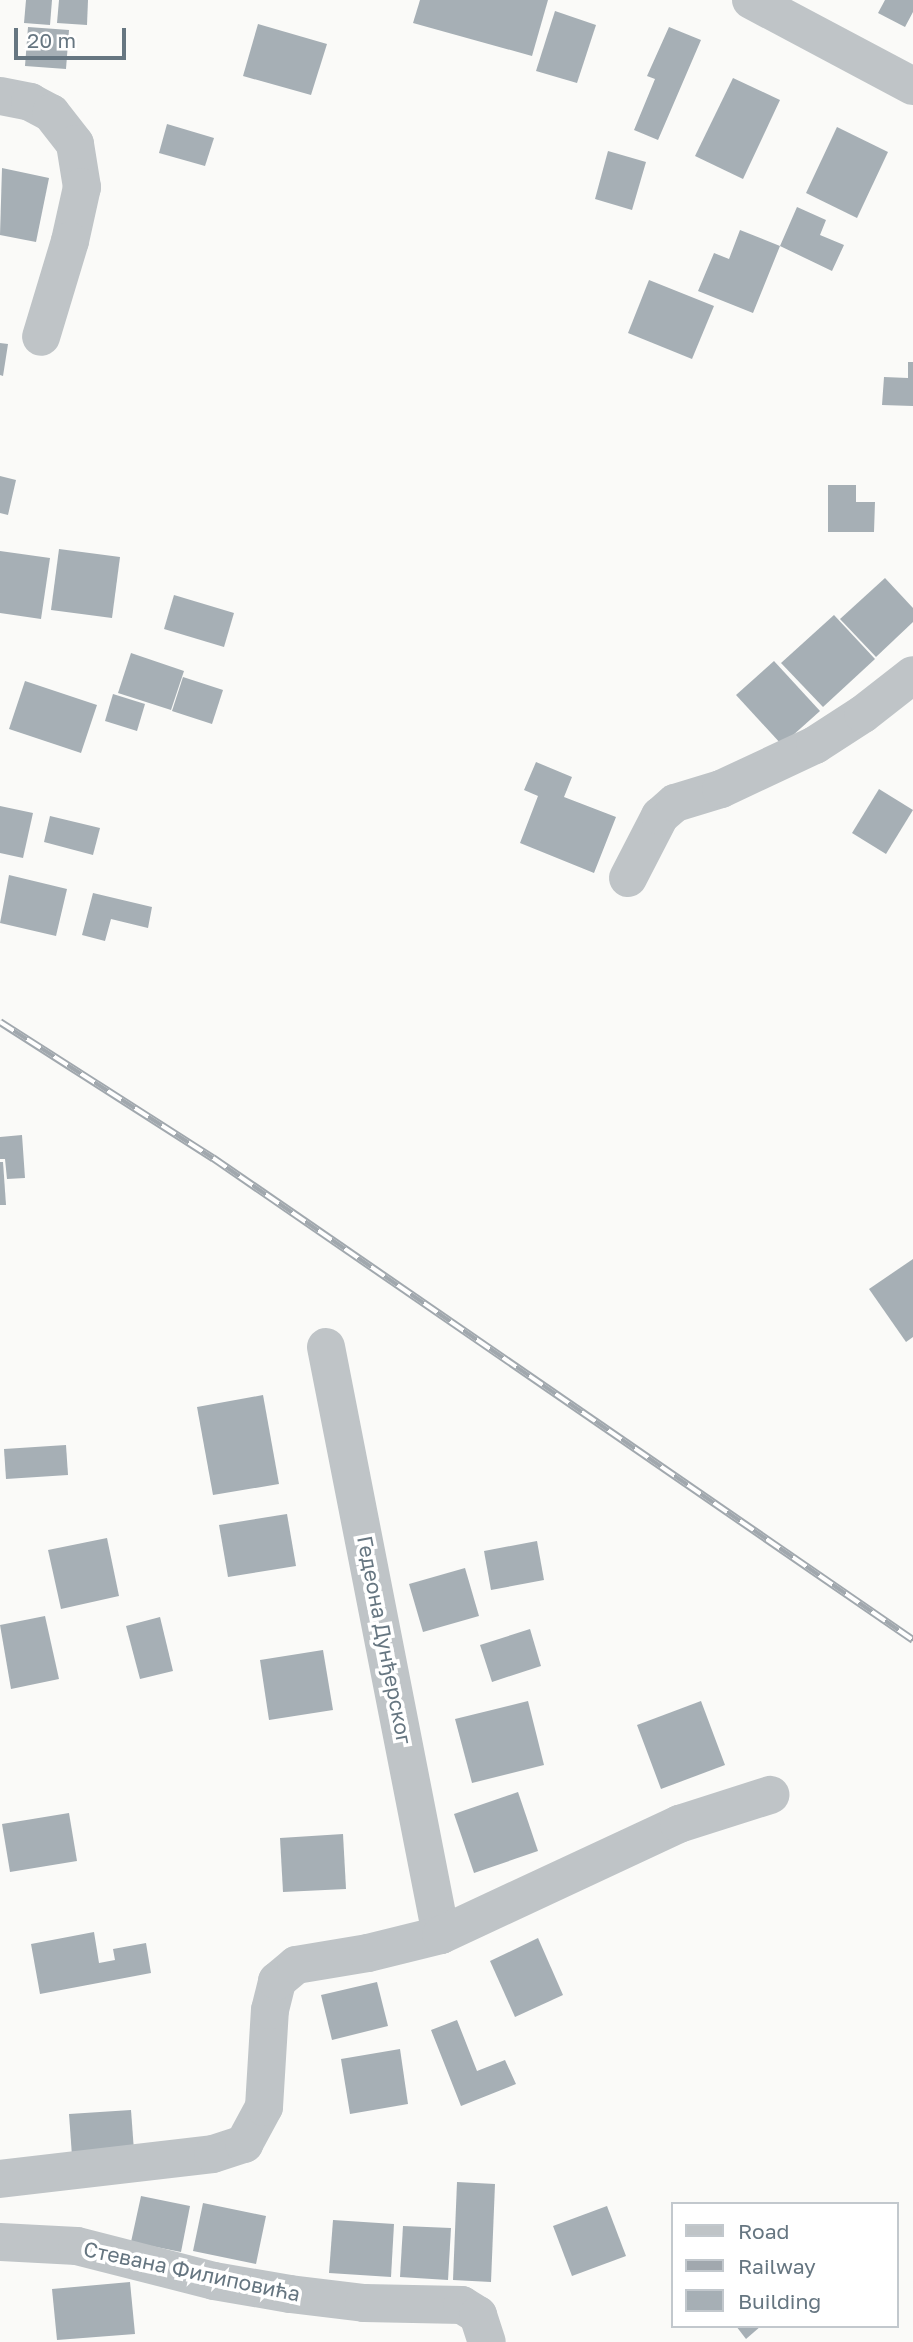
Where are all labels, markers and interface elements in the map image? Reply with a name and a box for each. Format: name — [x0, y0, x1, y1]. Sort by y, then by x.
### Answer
scale bar — [18, 14, 130, 58]
text: 20 m — [27, 27, 76, 53]
street label: Гедеона Дунђерског — [352, 1534, 418, 1746]
legend — [671, 2202, 899, 2328]
text: Road — [738, 2218, 789, 2244]
street label: Стевана Филиповића — [81, 2236, 303, 2306]
text: Railway — [738, 2253, 816, 2279]
text: Building — [738, 2288, 821, 2314]

